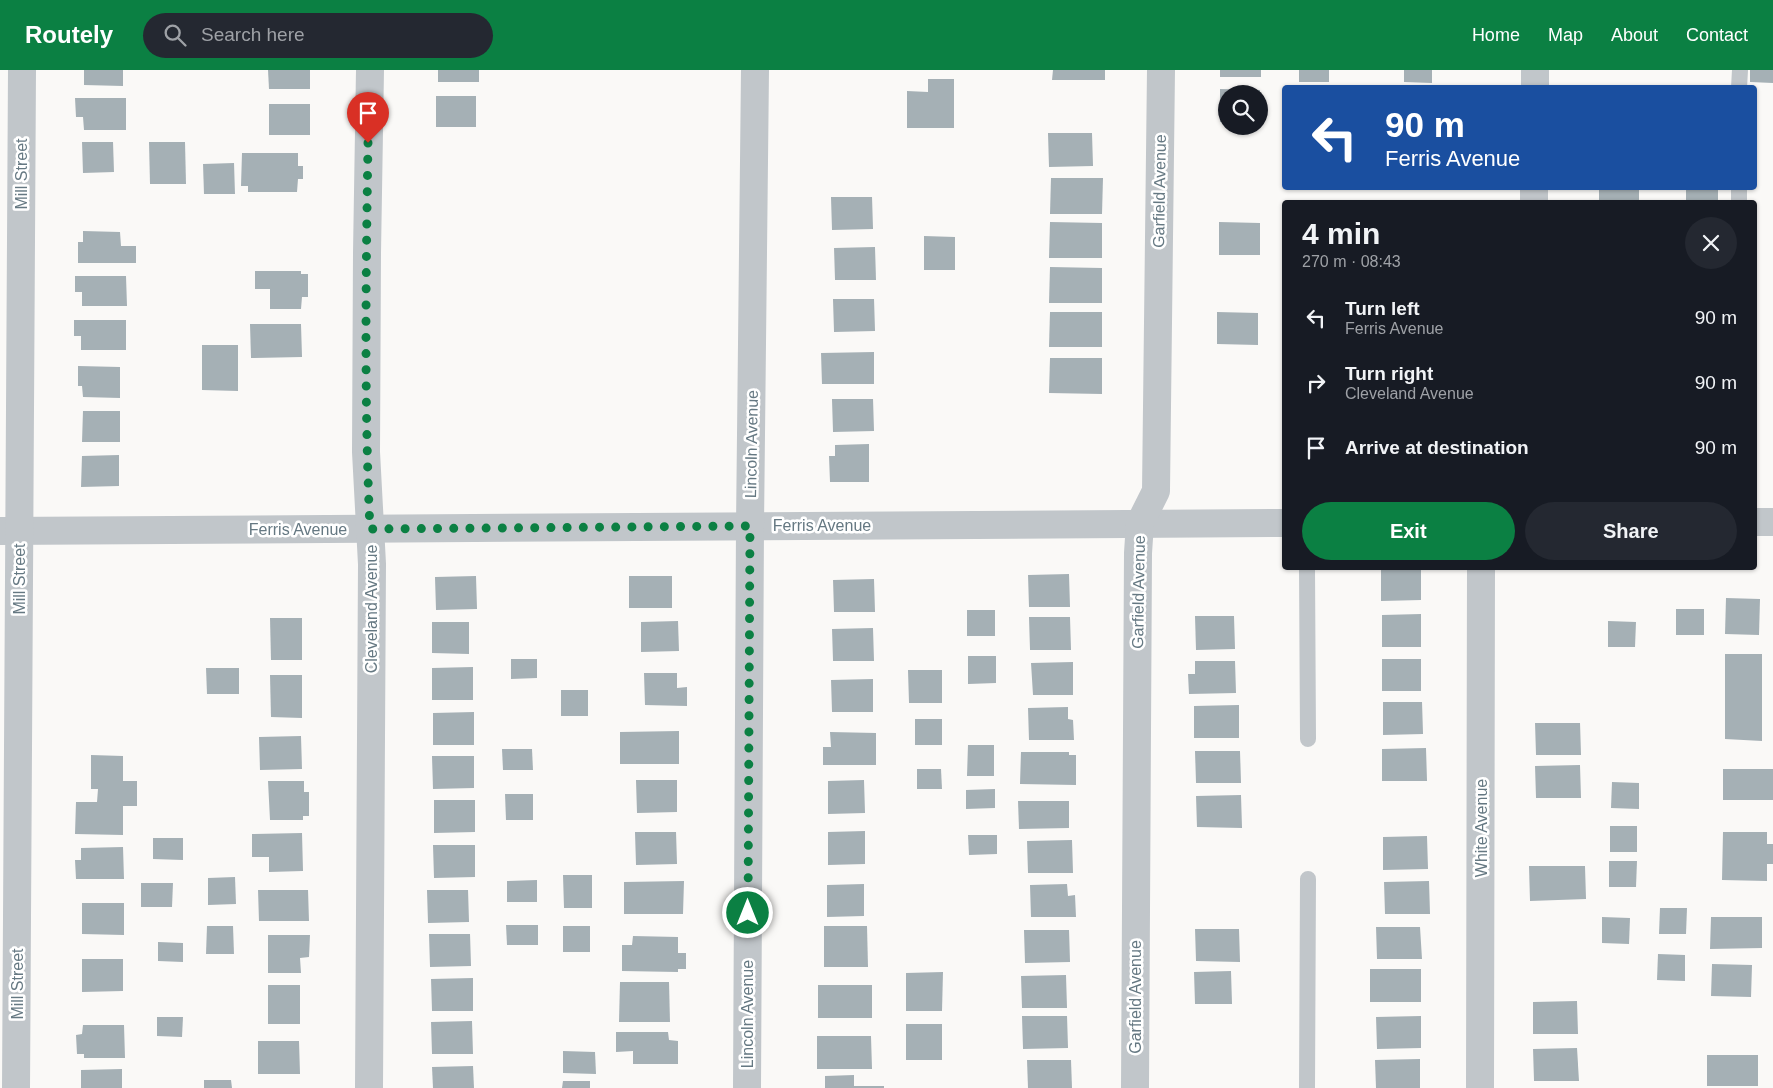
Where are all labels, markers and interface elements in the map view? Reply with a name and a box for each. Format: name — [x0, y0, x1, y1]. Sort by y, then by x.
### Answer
search box — [143, 13, 493, 58]
text: Routely — [25, 21, 113, 48]
icon: search — [161, 21, 189, 49]
text: Search here — [201, 24, 305, 45]
text: Home — [1472, 25, 1520, 45]
text: Map — [1548, 25, 1583, 45]
text: About — [1611, 25, 1658, 45]
text: Contact — [1686, 25, 1748, 45]
map controls — [1218, 85, 1268, 135]
button: search — [1218, 85, 1268, 135]
pin — [347, 92, 389, 143]
icon: arrive — [354, 99, 382, 127]
icon: left — [1302, 105, 1367, 170]
text: 90 m — [1385, 105, 1465, 144]
street label: Garfield Avenue — [1150, 134, 1169, 248]
street label: Mill Street — [13, 138, 30, 210]
text: Ferris Avenue — [1385, 146, 1520, 171]
text: 4 min — [1302, 217, 1380, 250]
button: close — [1685, 217, 1737, 269]
text: 270 m · 08:43 — [1302, 253, 1401, 270]
text: Turn left — [1345, 298, 1420, 319]
icon: left — [1302, 304, 1330, 332]
text: 90 m — [1695, 307, 1737, 328]
text: Ferris Avenue — [1345, 320, 1443, 337]
text: Turn right — [1345, 363, 1433, 384]
icon: right — [1302, 369, 1330, 397]
text: 90 m — [1695, 372, 1737, 393]
text: Cleveland Avenue — [1345, 385, 1474, 402]
street label: Lincoln Avenue — [742, 390, 761, 498]
icon: arrive — [1302, 434, 1330, 462]
text: Arrive at destination — [1345, 437, 1529, 458]
text: 90 m — [1695, 437, 1737, 458]
button: Exit — [1302, 502, 1515, 560]
button: Share — [1525, 502, 1737, 560]
street label: Ferris Avenue — [773, 517, 871, 534]
street label: Ferris Avenue — [249, 521, 347, 538]
street label: Garfield Avenue — [1129, 535, 1148, 649]
street label: Mill Street — [11, 543, 28, 615]
street label: Cleveland Avenue — [363, 545, 380, 673]
street label: White Avenue — [1473, 779, 1490, 877]
position arrow — [721, 886, 773, 938]
street label: Garfield Avenue — [1127, 940, 1144, 1054]
street label: Mill Street — [9, 948, 26, 1020]
street label: Lincoln Avenue — [739, 960, 756, 1068]

